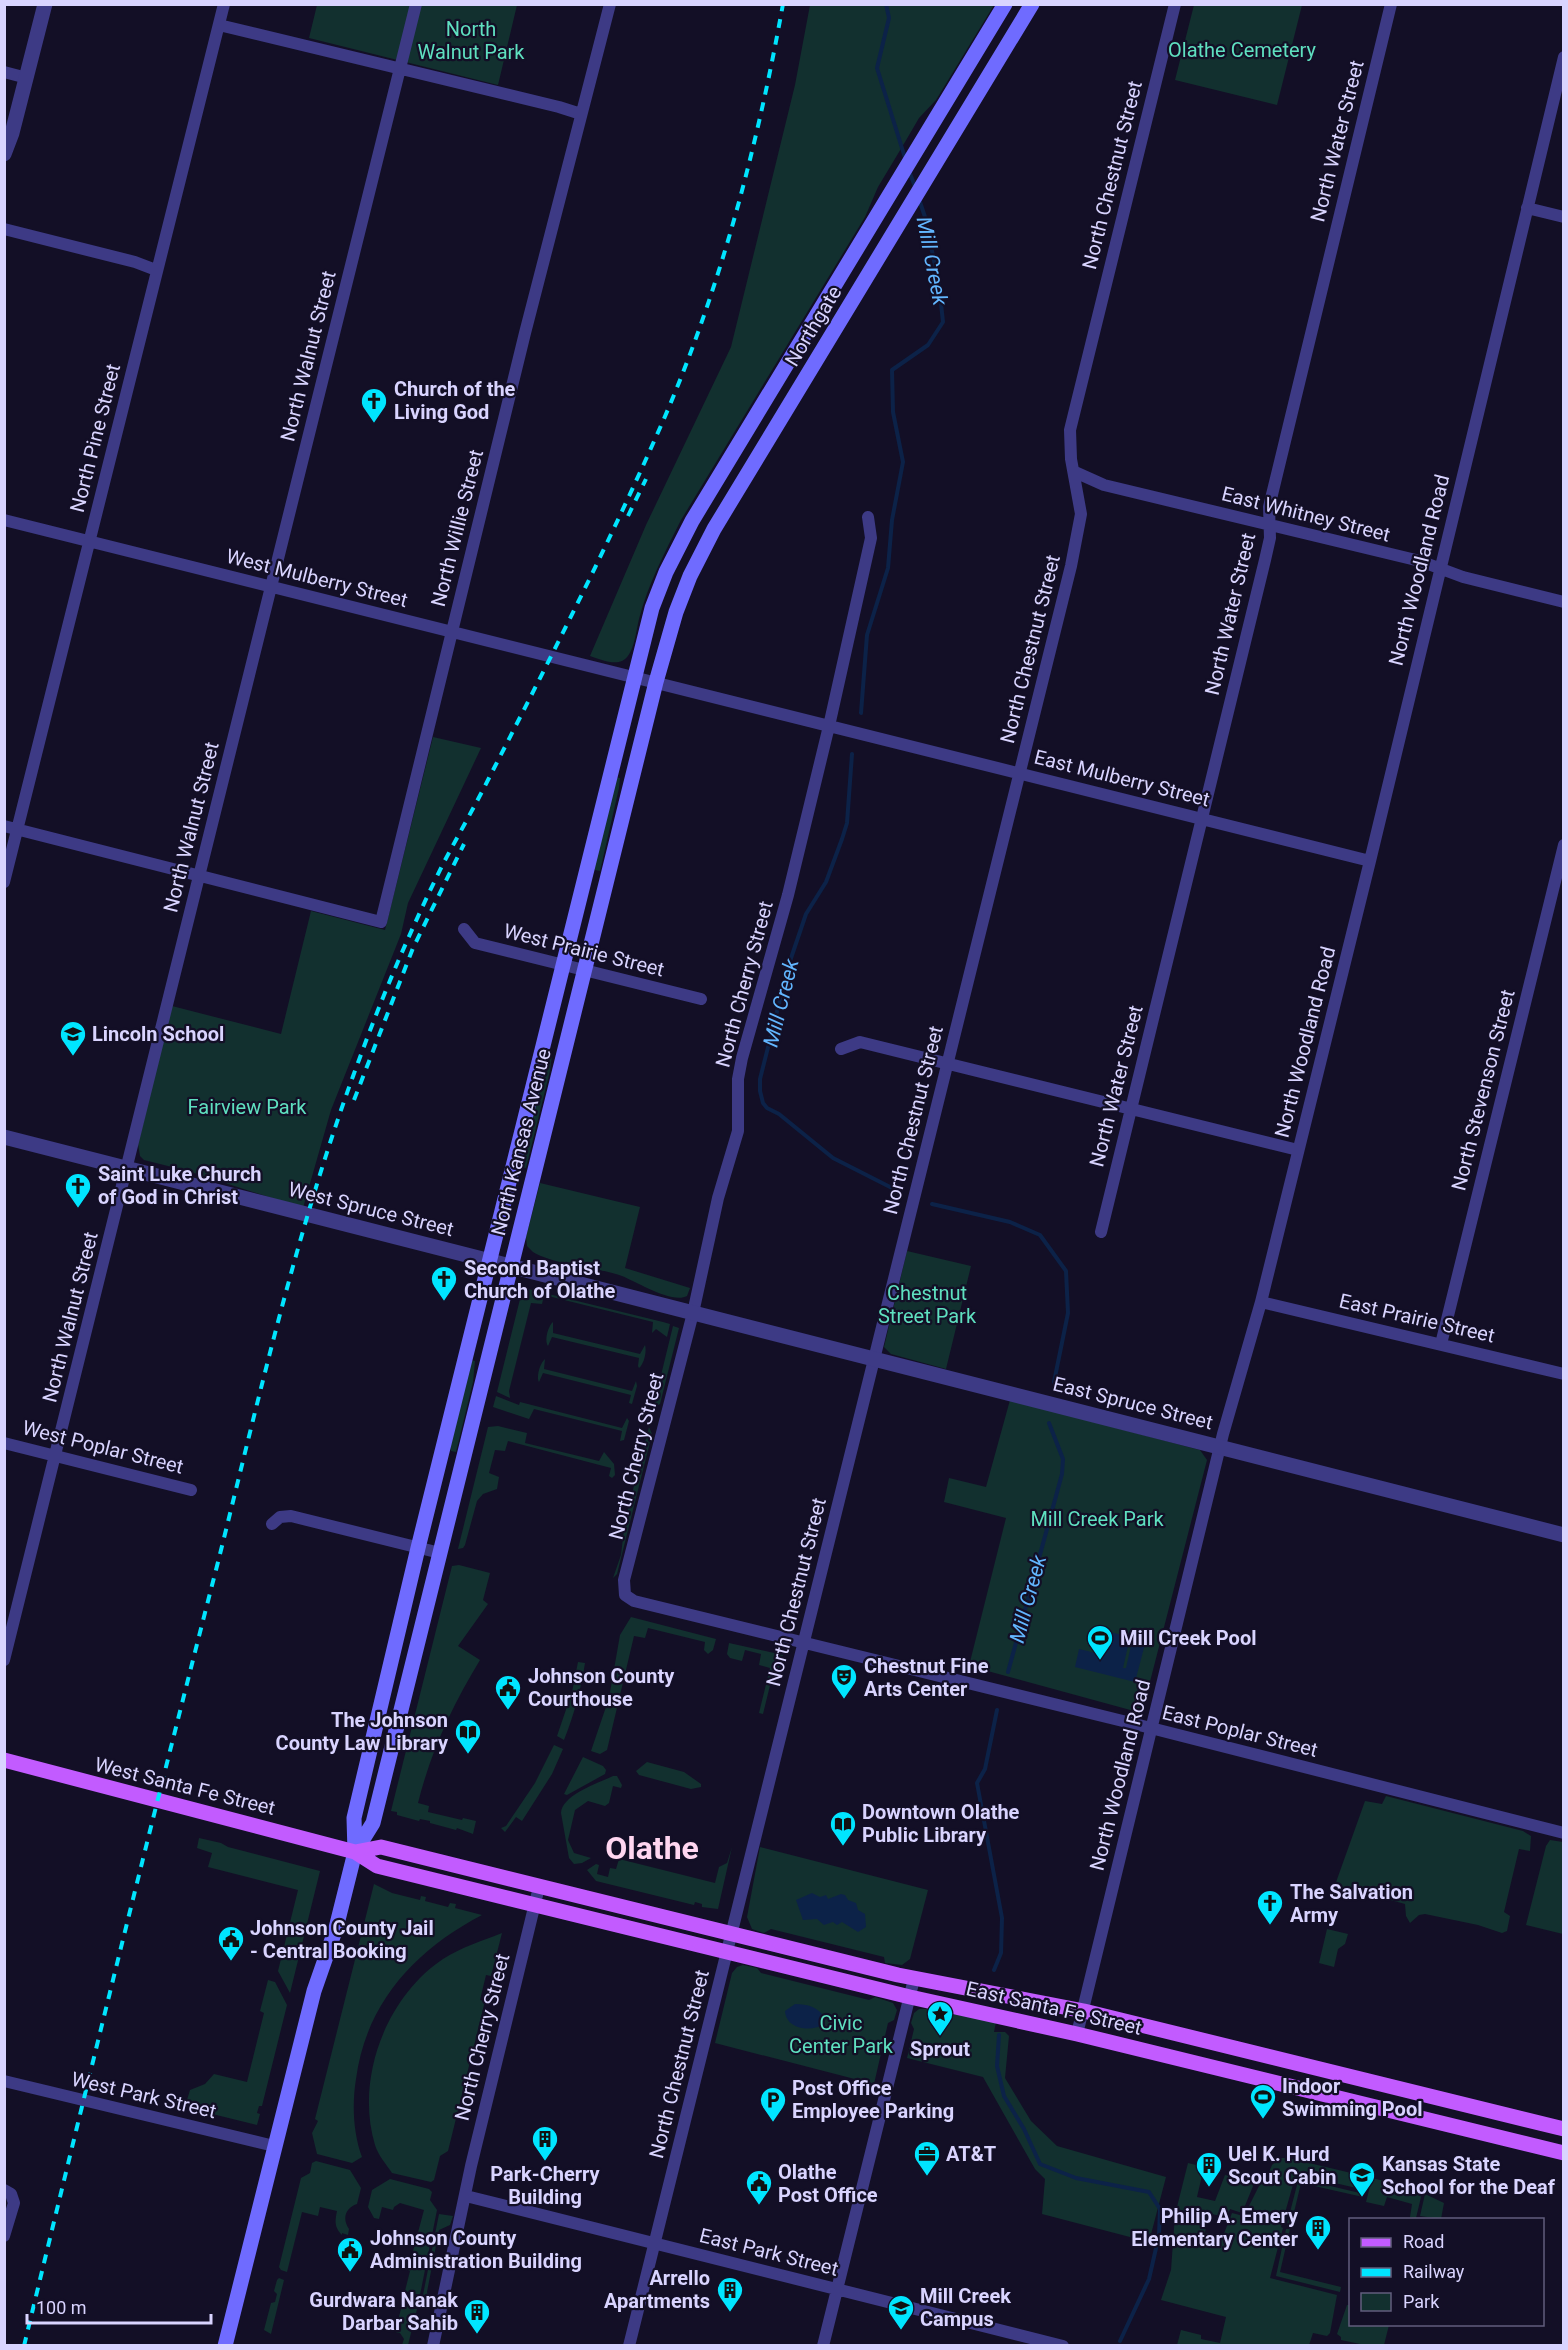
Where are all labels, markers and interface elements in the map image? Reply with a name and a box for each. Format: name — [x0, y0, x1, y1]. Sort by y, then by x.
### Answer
park label: North Walnut Park — [417, 17, 525, 64]
park label: Olathe Cemetery — [1168, 38, 1317, 62]
street label: North Water Street — [1305, 58, 1369, 224]
street label: North Chestnut Street — [1077, 78, 1147, 272]
water label: Mill Creek — [912, 215, 952, 308]
street label: North Walnut Street — [275, 268, 341, 444]
street label: Northgate — [780, 281, 846, 371]
street label: North Pine Street — [65, 361, 125, 515]
place label: Church of the Living God — [394, 377, 516, 424]
church icon: Church of the Living God — [359, 386, 389, 424]
street label: North Willie Street — [426, 447, 488, 609]
street label: North Woodland Road — [1384, 472, 1454, 668]
street label: East Whitney Street — [1219, 481, 1393, 547]
street label: North Water Street — [1200, 531, 1260, 697]
street label: West Mulberry Street — [224, 544, 410, 612]
street label: North Chestnut Street — [995, 552, 1065, 746]
street label: North Walnut Street — [158, 739, 224, 915]
street label: East Mulberry Street — [1032, 745, 1212, 811]
street label: North Cherry Street — [710, 898, 778, 1070]
street label: West Prairie Street — [501, 918, 667, 982]
street label: North Woodland Road — [1270, 944, 1340, 1140]
water label: Mill Creek — [759, 956, 804, 1049]
street label: North Stevenson Street — [1446, 987, 1520, 1193]
street label: North Water Street — [1084, 1003, 1148, 1169]
school or university icon: Lincoln School — [58, 1019, 88, 1057]
place label: Lincoln School — [92, 1022, 224, 1046]
street label: North Chestnut Street — [878, 1023, 948, 1217]
street label: North Kansas Avenue — [486, 1046, 556, 1238]
park label: Fairview Park — [188, 1095, 307, 1119]
place label: Saint Luke Church of God in Christ — [98, 1162, 262, 1209]
church icon: Saint Luke Church of God in Christ — [63, 1171, 93, 1209]
street label: West Spruce Street — [286, 1177, 456, 1241]
street label: North Walnut Street — [37, 1229, 103, 1405]
place label: Second Baptist Church of Olathe — [464, 1256, 615, 1303]
church icon: Second Baptist Church of Olathe — [429, 1264, 459, 1302]
park label: Chestnut Street Park — [878, 1281, 977, 1328]
street label: East Prairie Street — [1337, 1288, 1497, 1348]
street label: North Cherry Street — [604, 1370, 668, 1542]
street label: East Spruce Street — [1051, 1372, 1215, 1434]
street label: West Poplar Street — [20, 1415, 186, 1479]
street label: North Chestnut Street — [761, 1495, 831, 1689]
park label: Mill Creek Park — [1030, 1507, 1164, 1531]
water label: Mill Creek — [1005, 1552, 1051, 1645]
sports icon: Mill Creek Pool — [1085, 1623, 1115, 1661]
place label: Mill Creek Pool — [1120, 1626, 1256, 1650]
place label: Chestnut Fine Arts Center — [864, 1654, 989, 1701]
theatre icon: Chestnut Fine Arts Center — [829, 1662, 859, 1700]
place label: Johnson County Courthouse — [528, 1664, 675, 1711]
public building icon: Johnson County Courthouse — [493, 1673, 523, 1711]
street label: North Woodland Road — [1085, 1677, 1155, 1873]
street label: East Poplar Street — [1160, 1700, 1320, 1762]
place label: The Johnson County Law Library — [276, 1708, 449, 1755]
library icon: The Johnson County Law Library — [453, 1717, 483, 1755]
street label: West Santa Fe Street — [92, 1752, 278, 1820]
place label: Downtown Olathe Public Library — [862, 1800, 1020, 1847]
library icon: Downtown Olathe Public Library — [828, 1809, 858, 1847]
district label: Olathe — [605, 1829, 699, 1867]
place label: The Salvation Army — [1290, 1880, 1413, 1927]
church icon: The Salvation Army — [1255, 1888, 1285, 1926]
place label: Johnson County Jail - Central Booking — [250, 1916, 434, 1963]
public building icon: Johnson County Jail - Central Booking — [216, 1924, 246, 1962]
street label: North Cherry Street — [450, 1951, 514, 2123]
street label: North Chestnut Street — [644, 1967, 714, 2161]
street label: East Santa Fe Street — [964, 1976, 1144, 2040]
place icon: Sprout — [925, 1999, 955, 2037]
park label: Civic Center Park — [789, 2011, 894, 2058]
place label: Sprout — [910, 2037, 970, 2061]
street label: West Park Street — [69, 2067, 219, 2123]
place label: Indoor Swimming Pool — [1282, 2074, 1422, 2121]
place label: Post Office Employee Parking — [792, 2076, 954, 2123]
sports icon: Indoor Swimming Pool — [1248, 2082, 1278, 2120]
parking icon: Post Office Employee Parking — [758, 2085, 788, 2123]
building icon: Park-Cherry Building — [530, 2124, 560, 2162]
office icon: AT&T — [912, 2139, 942, 2177]
place label: AT&T — [946, 2142, 996, 2166]
place label: Uel K. Hurd Scout Cabin — [1228, 2142, 1337, 2189]
building icon: Uel K. Hurd Scout Cabin — [1194, 2150, 1224, 2188]
place label: Kansas State School for the Deaf — [1382, 2152, 1556, 2199]
place label: Olathe Post Office — [778, 2160, 878, 2207]
school or university icon: Kansas State School for the Deaf — [1347, 2160, 1377, 2198]
place label: Park-Cherry Building — [490, 2162, 601, 2209]
public building icon: Olathe Post Office — [744, 2168, 774, 2206]
place label: Philip A. Emery Elementary Center — [1131, 2204, 1299, 2251]
building icon: Philip A. Emery Elementary Center — [1303, 2213, 1333, 2251]
legend — [1349, 2218, 1544, 2326]
street label: East Park Street — [697, 2223, 841, 2281]
place label: Johnson County Administration Building — [370, 2226, 582, 2273]
text: Road — [1403, 2231, 1444, 2252]
public building icon: Johnson County Administration Building — [335, 2235, 365, 2273]
text: Railway — [1403, 2261, 1465, 2282]
place label: Arrello Apartments — [604, 2266, 710, 2313]
building icon: Arrello Apartments — [715, 2275, 745, 2313]
place label: Mill Creek Campus — [920, 2284, 1011, 2331]
scale bar — [27, 2287, 212, 2325]
place label: Gurdwara Nanak Darbar Sahib — [309, 2288, 458, 2335]
text: Park — [1403, 2291, 1440, 2312]
school or university icon: Mill Creek Campus — [886, 2293, 916, 2331]
text: 100 m — [36, 2297, 87, 2318]
building icon: Gurdwara Nanak Darbar Sahib — [462, 2297, 492, 2335]

